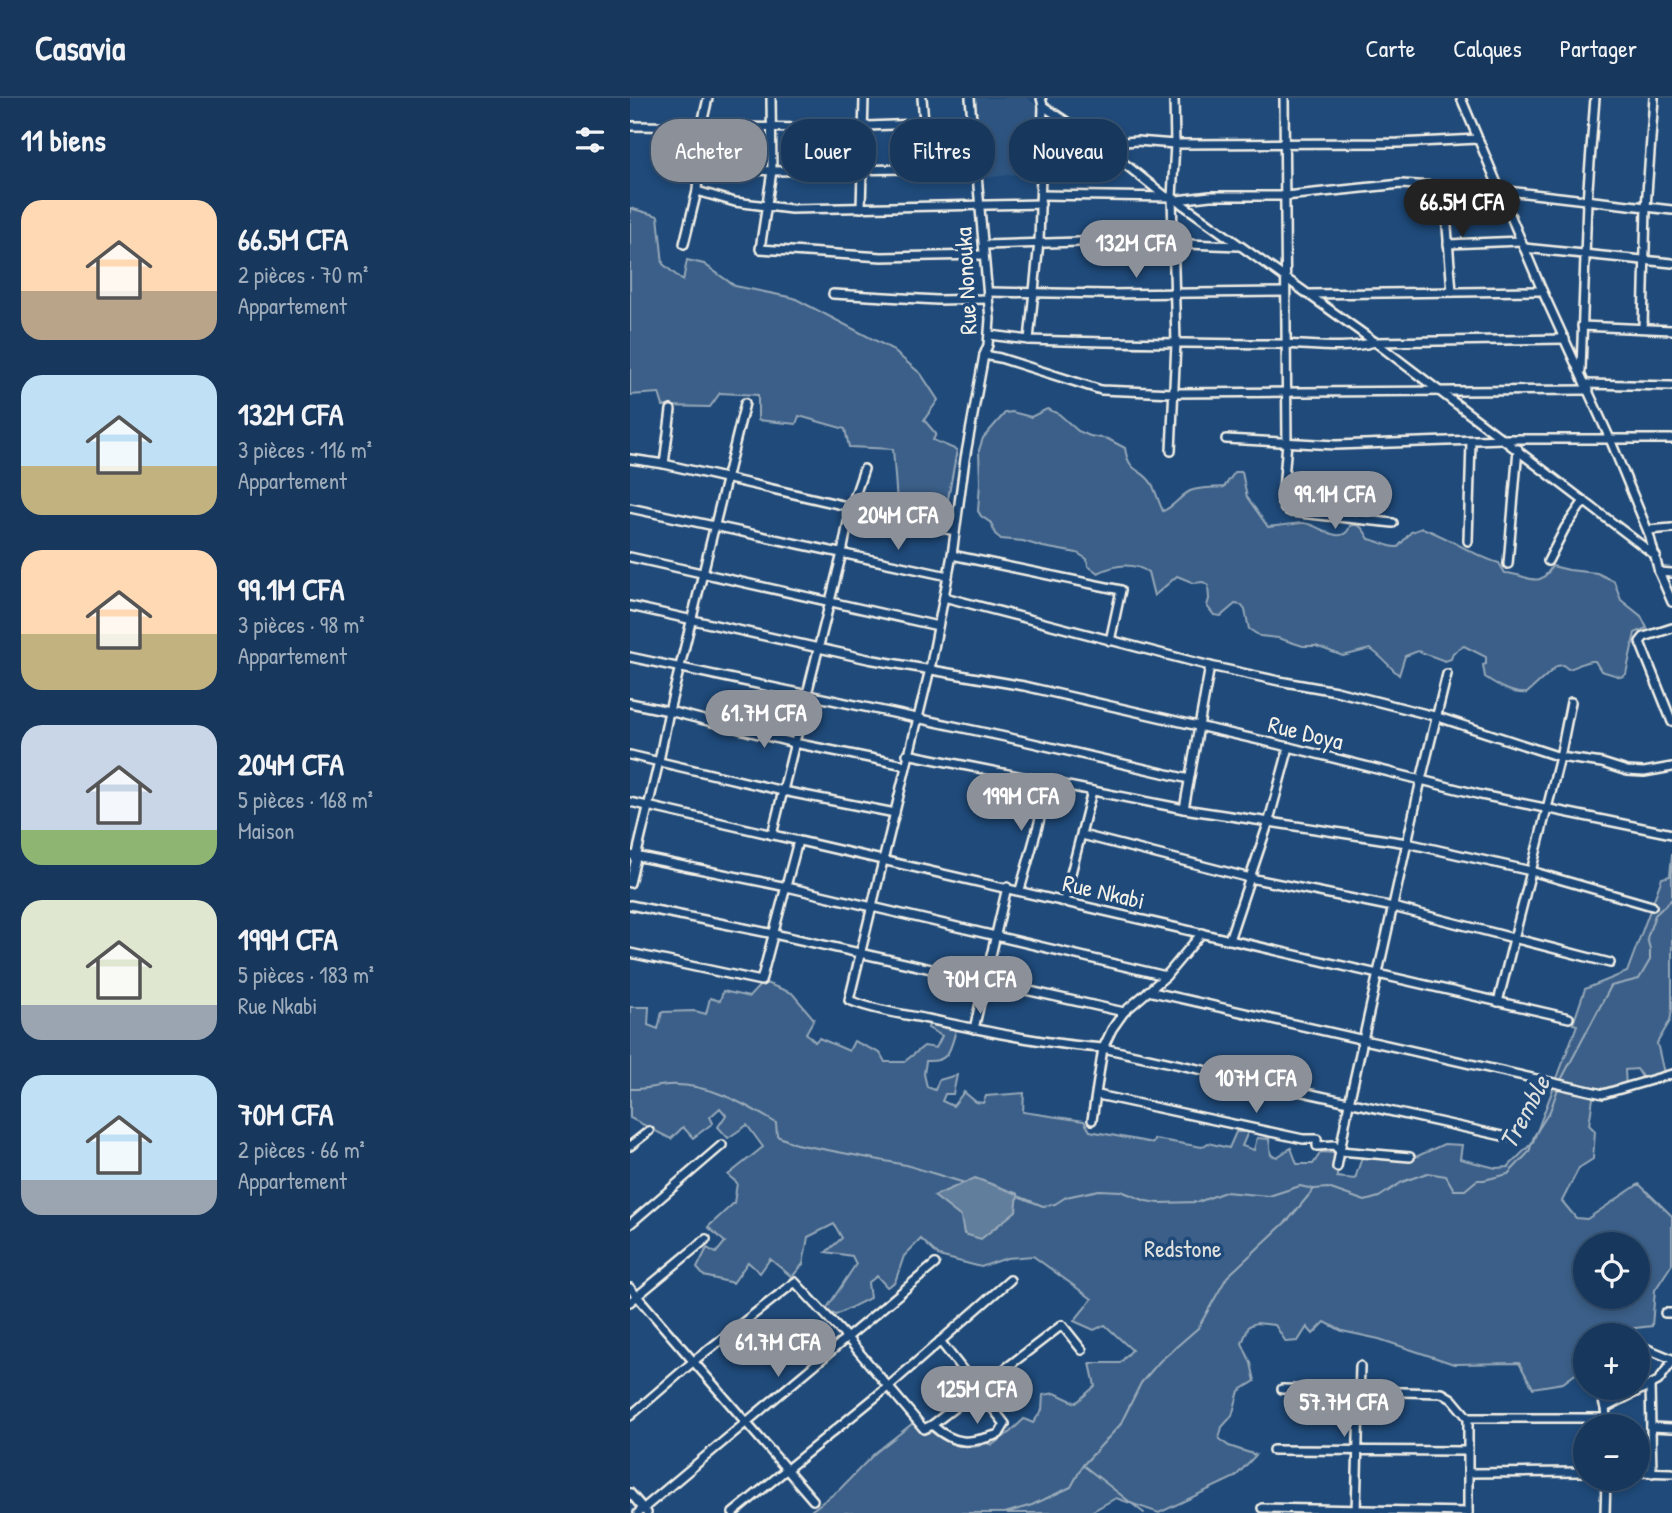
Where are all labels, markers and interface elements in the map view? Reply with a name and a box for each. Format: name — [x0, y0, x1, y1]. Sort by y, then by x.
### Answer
text: Casavia — [35, 26, 125, 70]
text: Carte — [1366, 32, 1415, 64]
text: Calques — [1453, 32, 1522, 64]
text: Partager — [1560, 32, 1637, 64]
chip: Acheter — [651, 119, 767, 182]
chip: Louer — [781, 119, 876, 182]
chip: Filtres — [890, 119, 995, 182]
chip: Nouveau — [1009, 119, 1127, 182]
text: 11 biens — [21, 120, 106, 160]
icon: filters — [571, 121, 609, 159]
pin: 66.5M CFA — [1382, 180, 1542, 239]
text: 66.5M CFA — [1420, 186, 1504, 217]
text: 66.5M CFA — [238, 219, 348, 259]
pin: 132M CFA — [1064, 220, 1208, 280]
street label: Rue Nonouka — [946, 226, 984, 336]
text: 132M CFA — [1096, 227, 1176, 258]
icon: home — [77, 228, 161, 312]
text: 2 pièces · 70 m² — [238, 259, 368, 290]
text: Appartement — [238, 290, 347, 321]
text: 132M CFA — [238, 394, 343, 434]
icon: home — [77, 403, 161, 487]
text: 3 pièces · 116 m² — [238, 434, 372, 465]
text: Appartement — [238, 465, 347, 496]
pin: 99.1M CFA — [1255, 472, 1415, 531]
text: 99.1M CFA — [1294, 478, 1376, 509]
pin: 204M CFA — [826, 492, 970, 552]
text: 204M CFA — [857, 499, 939, 530]
text: 99.1M CFA — [238, 569, 344, 609]
icon: home — [77, 578, 161, 662]
text: 3 pièces · 98 m² — [238, 609, 364, 640]
text: Appartement — [238, 640, 347, 671]
pin: 61.7M CFA — [684, 690, 844, 750]
text: 61.7M CFA — [721, 697, 807, 728]
street label: Rue Doya — [1265, 707, 1347, 757]
text: 204M CFA — [238, 744, 344, 784]
icon: home — [77, 753, 161, 837]
pin: 199M CFA — [949, 774, 1093, 833]
text: 199M CFA — [983, 780, 1059, 811]
text: 5 pièces · 168 m² — [238, 784, 373, 815]
text: Maison — [238, 815, 294, 846]
street label: Rue Nkabi — [1060, 866, 1148, 916]
text: 199M CFA — [238, 919, 338, 959]
icon: home — [77, 928, 161, 1012]
pin: 70M CFA — [915, 956, 1045, 1016]
text: 5 pièces · 183 m² — [238, 959, 374, 990]
text: 70M CFA — [943, 963, 1017, 994]
text: Rue Nkabi — [238, 990, 318, 1021]
pin: 107M CFA — [1184, 1056, 1328, 1115]
text: 107M CFA — [1215, 1062, 1297, 1093]
water label: Tremble — [1490, 1068, 1559, 1155]
text: 70M CFA — [238, 1094, 333, 1134]
icon: home — [77, 1103, 161, 1187]
text: 2 pièces · 66 m² — [238, 1134, 365, 1165]
text: Appartement — [238, 1165, 347, 1196]
park label: Redstone — [1144, 1232, 1222, 1264]
map controls — [1573, 1232, 1650, 1491]
button: locate — [1573, 1232, 1650, 1309]
pin: 61.7M CFA — [698, 1320, 858, 1379]
button: + — [1573, 1323, 1650, 1400]
text: 61.7M CFA — [735, 1326, 821, 1357]
pin: 125M CFA — [905, 1366, 1049, 1426]
text: 125M CFA — [937, 1373, 1017, 1404]
pin: 57.7M CFA — [1264, 1380, 1424, 1439]
text: 57.7M CFA — [1300, 1386, 1388, 1417]
button: − — [1573, 1414, 1650, 1491]

